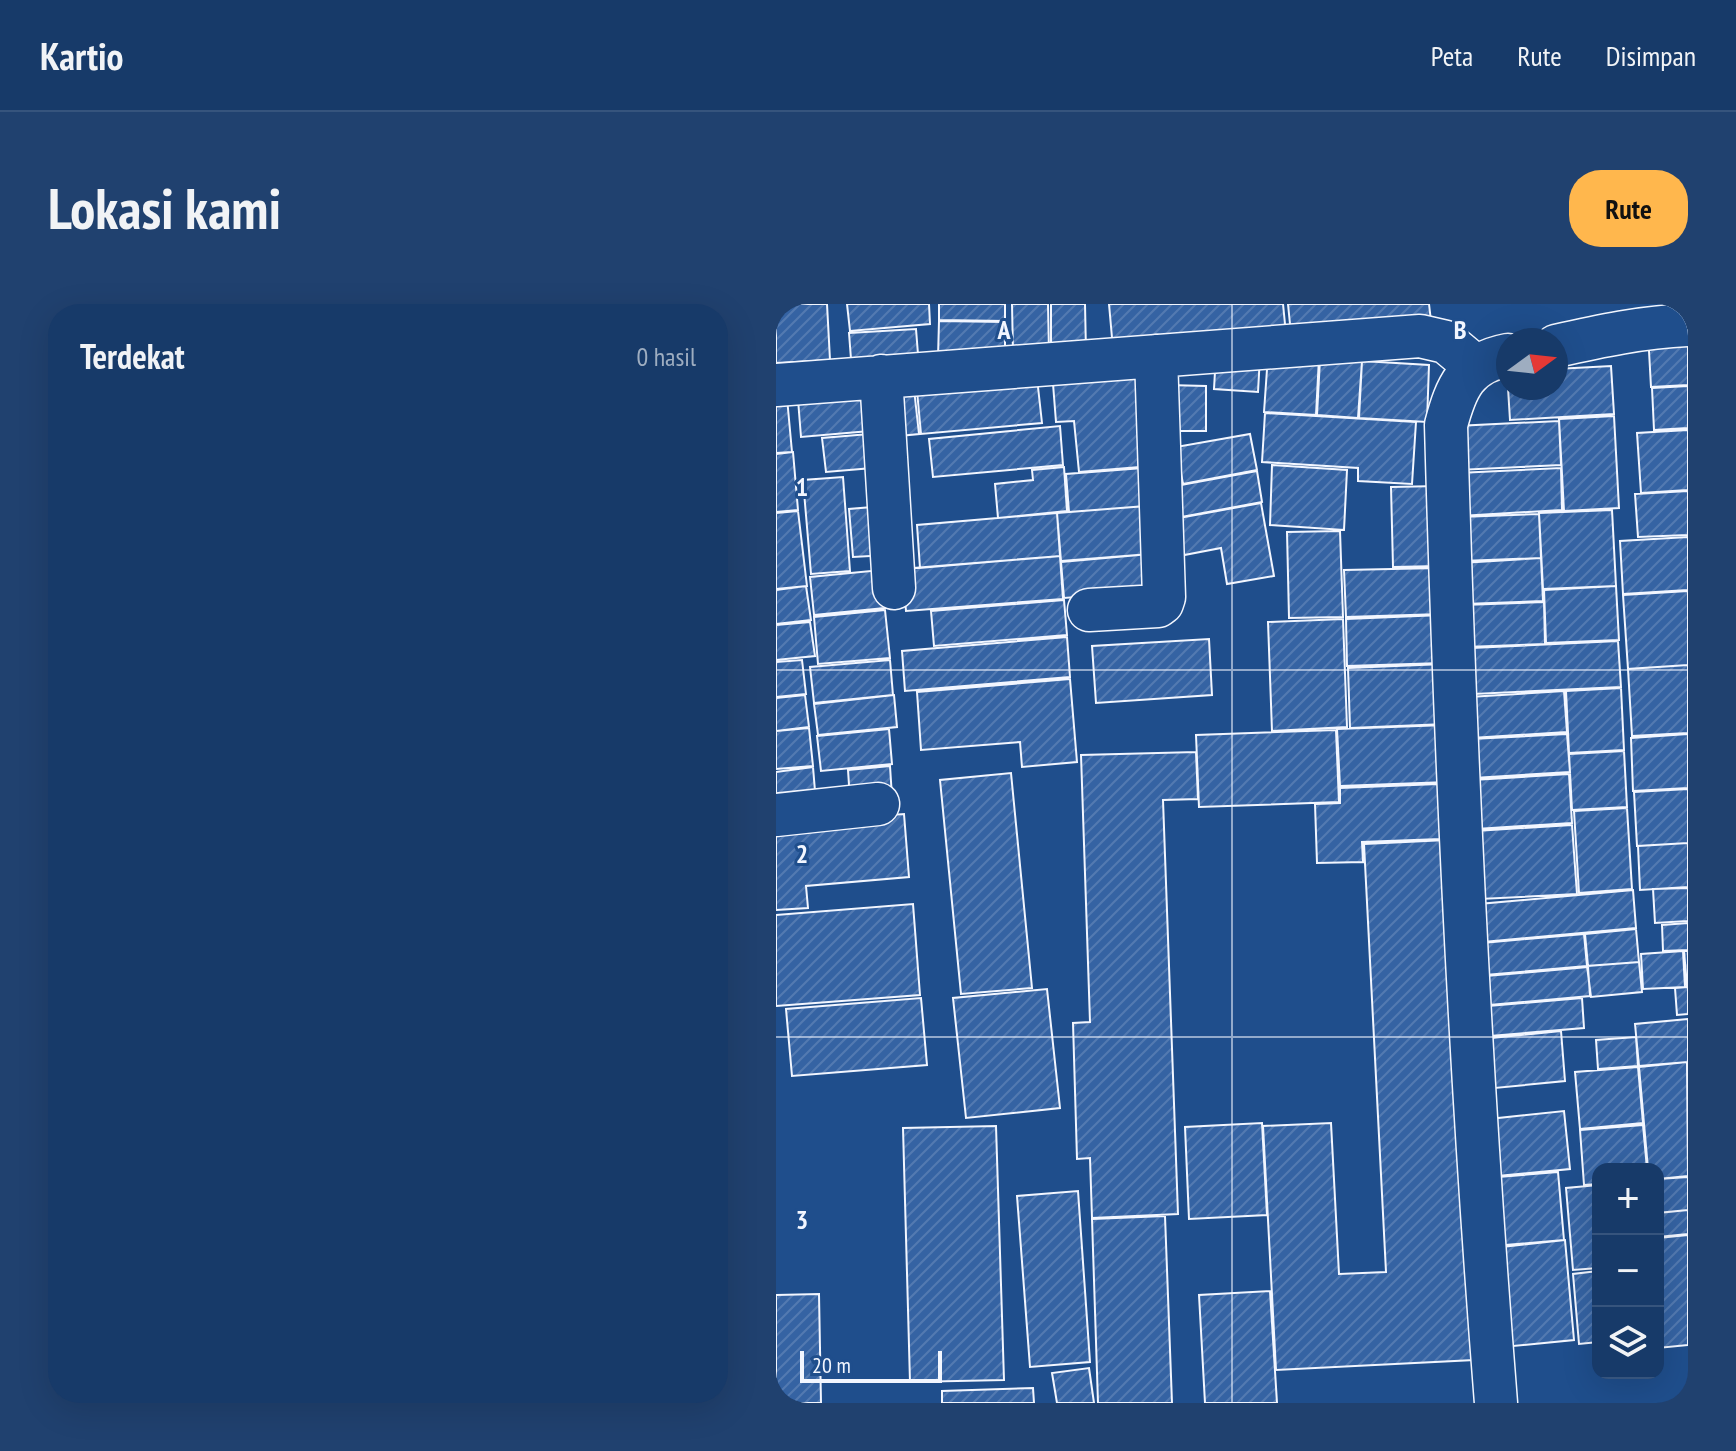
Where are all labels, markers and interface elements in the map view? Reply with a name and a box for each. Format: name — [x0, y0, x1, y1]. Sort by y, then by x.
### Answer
text: Kartio — [40, 31, 124, 80]
text: Peta — [1431, 37, 1473, 74]
text: Rute — [1517, 37, 1562, 74]
text: Disimpan — [1606, 37, 1696, 74]
button: Rute — [1569, 170, 1688, 247]
text: Lokasi kami — [48, 172, 281, 244]
text: A — [996, 313, 1011, 346]
text: B — [1454, 313, 1467, 346]
north arrow — [1496, 328, 1568, 400]
text: Terdekat — [80, 334, 185, 378]
text: 0 hasil — [636, 340, 696, 373]
text: 1 — [796, 470, 808, 503]
text: 2 — [796, 837, 808, 870]
map controls — [1592, 1163, 1664, 1379]
button: + — [1592, 1163, 1664, 1235]
text: 3 — [796, 1203, 808, 1236]
button: − — [1592, 1235, 1664, 1307]
button: layers — [1592, 1307, 1664, 1379]
scale bar — [800, 1347, 942, 1383]
text: 20 m — [812, 1351, 851, 1379]

